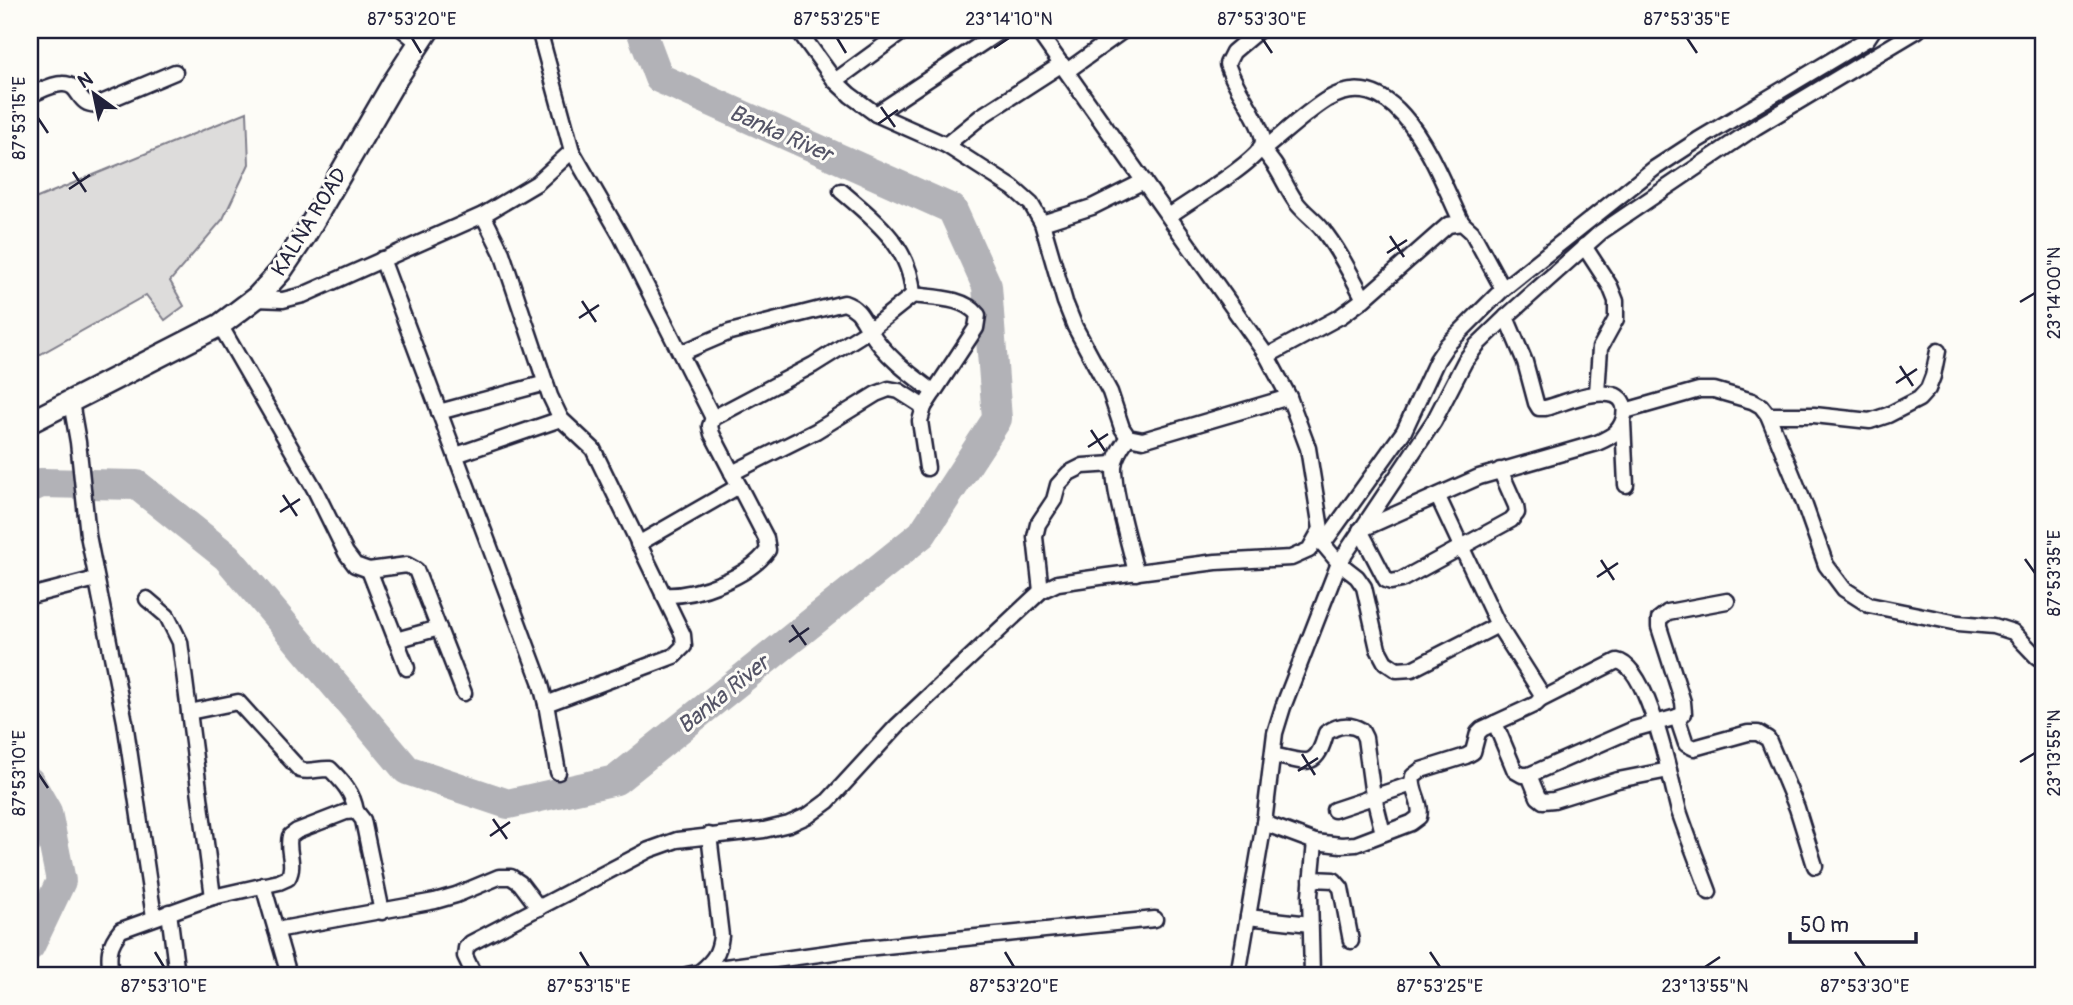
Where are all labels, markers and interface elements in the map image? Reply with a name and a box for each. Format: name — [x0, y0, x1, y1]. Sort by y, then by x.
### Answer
text: 87°53'20"E — [368, 8, 456, 31]
text: 87°53'25"E — [794, 8, 880, 31]
text: 23°14'10"N — [965, 8, 1053, 31]
text: 87°53'30"E — [1218, 8, 1306, 31]
text: 87°53'35"E — [1644, 8, 1730, 31]
north arrow — [60, 60, 130, 130]
text: N — [73, 67, 97, 94]
text: 87°53'15"E — [8, 76, 31, 160]
water label: Banka River — [725, 98, 839, 170]
street label: KALNA ROAD — [265, 163, 353, 281]
text: 23°14'00"N — [2043, 247, 2066, 339]
text: 87°53'35"E — [2043, 530, 2066, 616]
water label: Banka River — [672, 647, 777, 740]
text: 23°13'55"N — [2043, 709, 2066, 797]
text: 87°53'10"E — [8, 730, 31, 816]
scale bar — [1790, 900, 1916, 944]
text: 50 m — [1800, 912, 1849, 939]
text: 87°53'10"E — [121, 975, 207, 998]
text: 87°53'15"E — [547, 975, 631, 998]
text: 87°53'20"E — [970, 975, 1058, 998]
text: 87°53'25"E — [1397, 975, 1483, 998]
text: 23°13'55"N — [1661, 975, 1749, 998]
text: 87°53'30"E — [1821, 975, 1909, 998]

